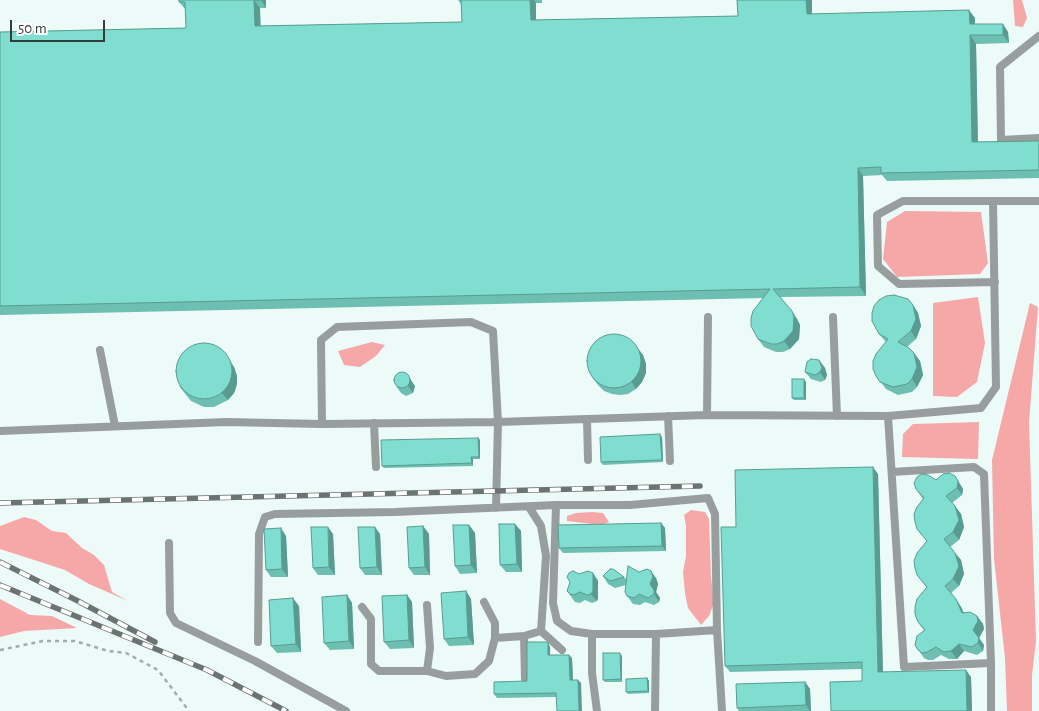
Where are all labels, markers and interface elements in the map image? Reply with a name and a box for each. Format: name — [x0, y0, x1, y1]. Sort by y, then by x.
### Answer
scale bar — [12, 10, 108, 42]
text: 50 m — [18, 21, 47, 36]

